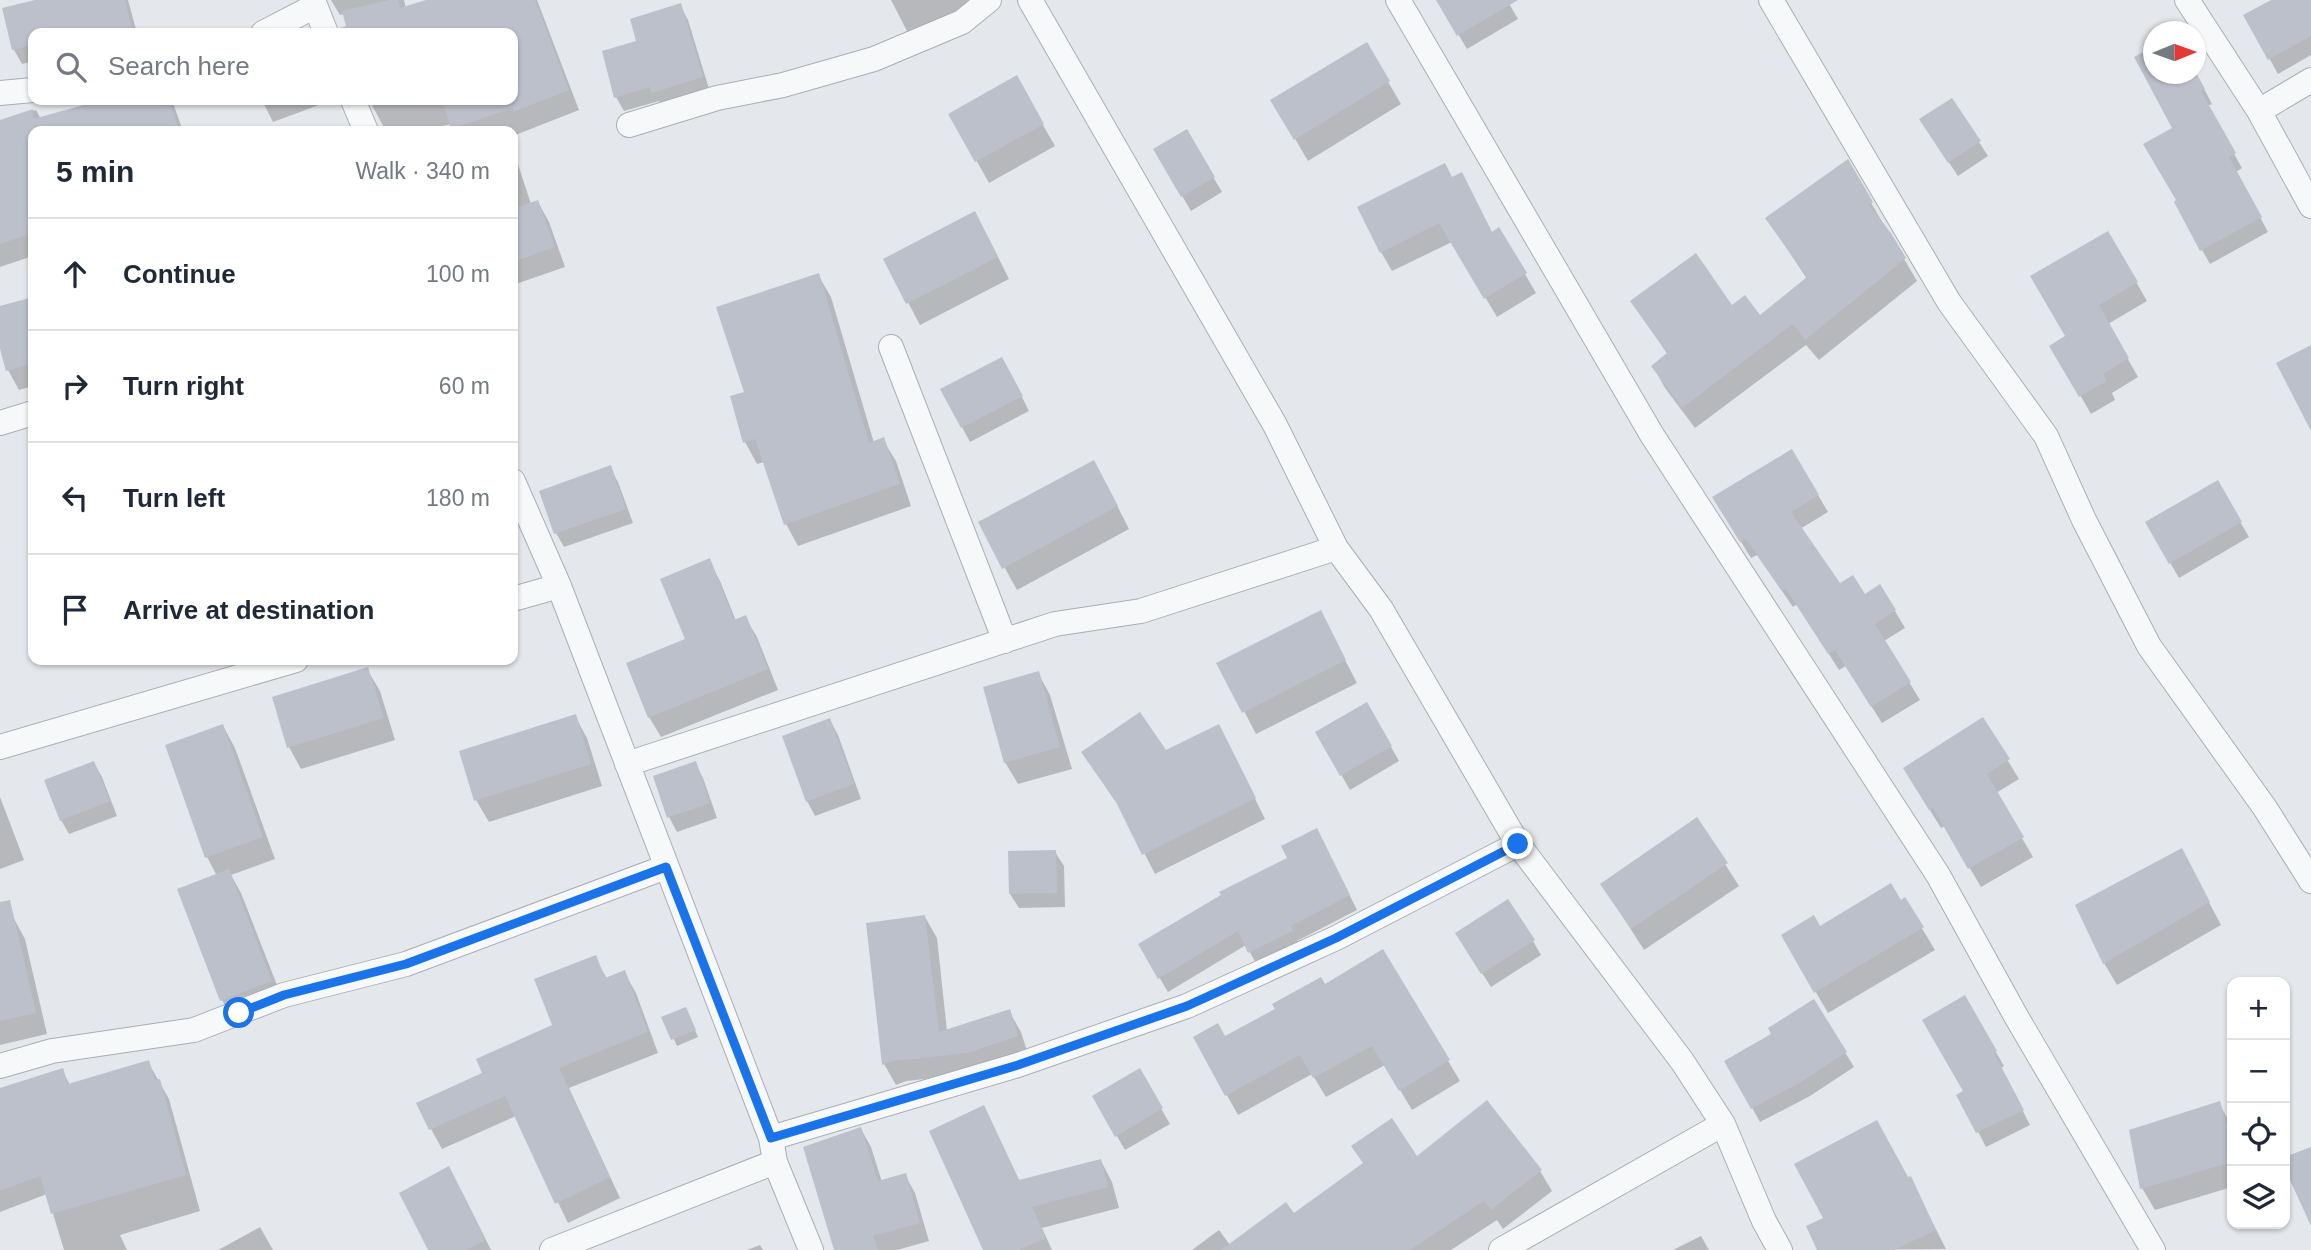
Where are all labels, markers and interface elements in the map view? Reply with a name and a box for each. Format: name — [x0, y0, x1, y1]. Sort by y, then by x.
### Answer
north arrow — [2143, 21, 2206, 84]
search box — [28, 28, 518, 105]
icon: search — [52, 48, 90, 86]
text: Search here — [108, 51, 250, 81]
text: 5 min — [56, 155, 134, 188]
text: Walk · 340 m — [355, 158, 490, 184]
icon: ahead — [56, 255, 94, 293]
text: Continue — [123, 259, 236, 289]
text: 100 m — [426, 261, 490, 287]
icon: right — [56, 367, 94, 405]
text: Turn right — [123, 371, 244, 401]
text: 60 m — [439, 373, 490, 399]
icon: left — [56, 479, 94, 517]
text: Turn left — [123, 483, 225, 513]
text: 180 m — [426, 485, 490, 511]
icon: arrive — [56, 591, 94, 629]
text: Arrive at destination — [123, 595, 374, 625]
route end — [1502, 828, 1533, 859]
map controls — [2227, 977, 2290, 1229]
button: + — [2227, 977, 2290, 1040]
route start — [223, 997, 254, 1028]
button: − — [2227, 1040, 2290, 1103]
button: locate — [2227, 1103, 2290, 1166]
button: layers — [2227, 1166, 2290, 1229]

